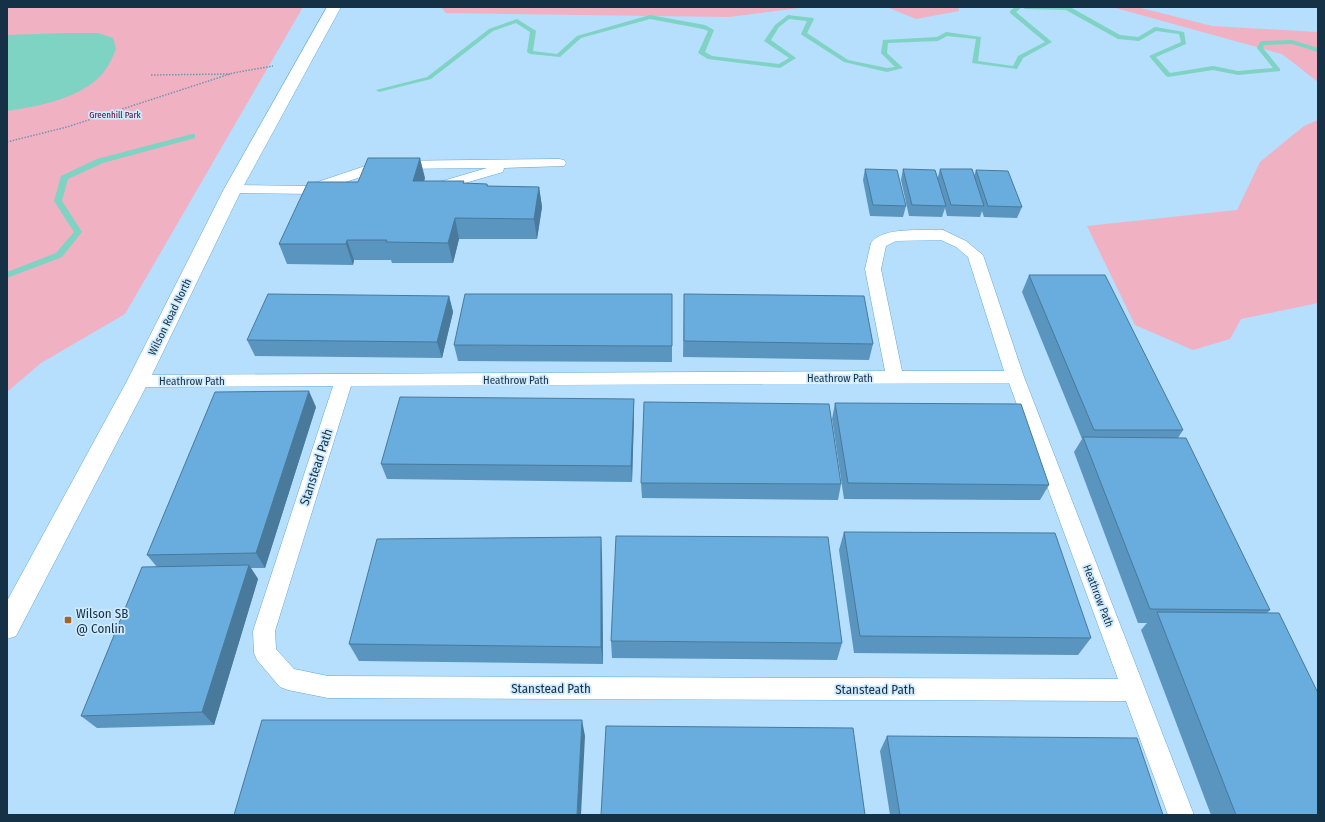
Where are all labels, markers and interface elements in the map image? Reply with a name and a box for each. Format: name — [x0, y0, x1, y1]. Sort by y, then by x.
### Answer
park label: Greenhill Park — [89, 110, 142, 120]
street label: Wilson Road North — [146, 276, 194, 358]
street label: Heathrow Path — [807, 372, 873, 385]
street label: Heathrow Path — [483, 374, 549, 387]
street label: Heathrow Path — [159, 375, 225, 388]
street label: Stanstead Path — [297, 427, 335, 507]
street label: Heathrow Path — [1080, 563, 1116, 629]
place label: Wilson SB @ Conlin — [76, 606, 128, 636]
marker: Wilson SB @ Conlin — [63, 615, 73, 625]
street label: Stanstead Path — [511, 681, 591, 696]
street label: Stanstead Path — [835, 682, 915, 697]

